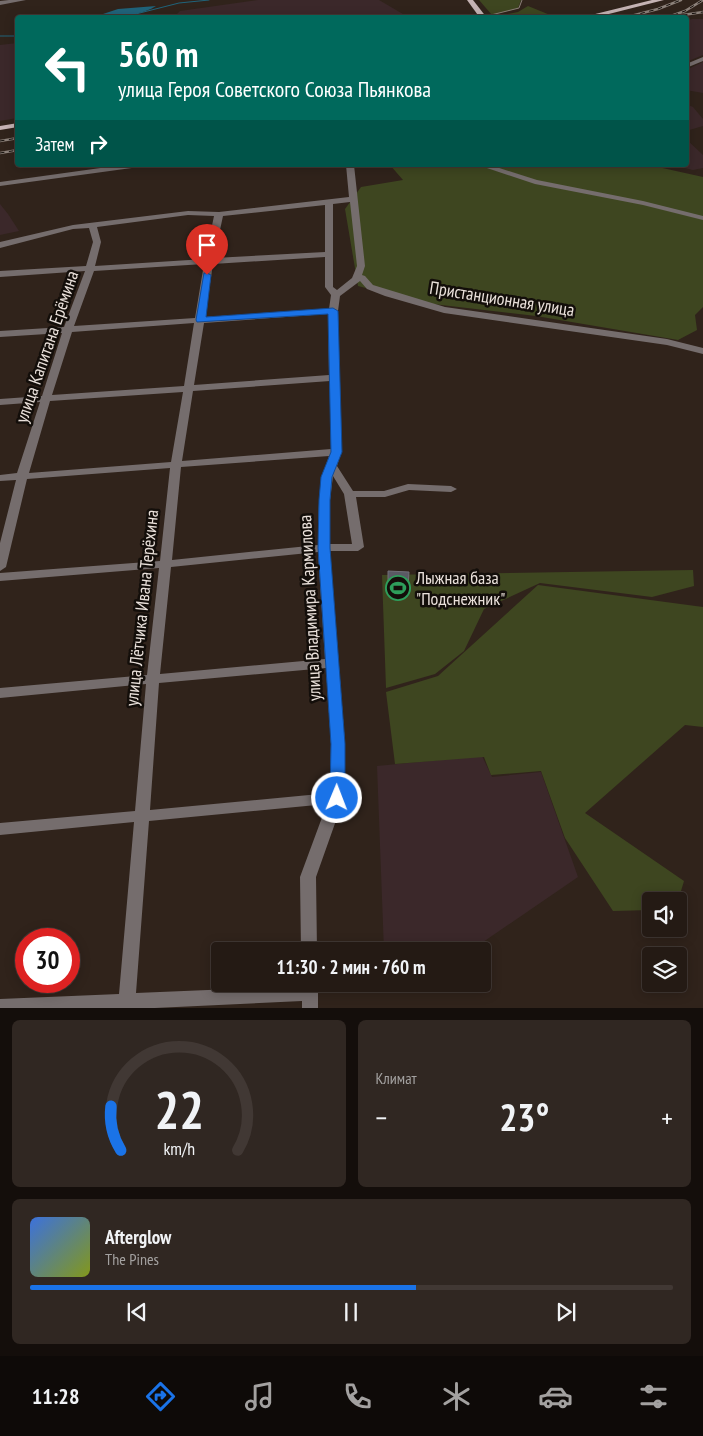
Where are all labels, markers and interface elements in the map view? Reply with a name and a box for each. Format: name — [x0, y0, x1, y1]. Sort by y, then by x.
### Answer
text: 560 m — [118, 31, 199, 77]
icon: left — [35, 35, 100, 100]
text: улица Героя Советского Союза Пьянкова — [118, 75, 431, 103]
icon: right — [84, 130, 112, 158]
text: Затем — [35, 132, 74, 156]
pin — [186, 224, 228, 275]
icon: arrive — [193, 231, 221, 259]
street label: улица Капитана Ерёмина — [10, 268, 83, 426]
street label: Пристанционная улица — [428, 276, 576, 321]
street label: улица Лётчика Ивана Терёхина — [120, 509, 163, 707]
street label: улица Владимира Кармилова — [293, 514, 326, 702]
place label: Лыжная база "Подснежник" — [415, 566, 505, 610]
sports icon: Лыжная база "Подснежник" — [385, 575, 411, 601]
position arrow — [310, 771, 362, 823]
map controls — [642, 892, 687, 992]
button: sound — [642, 892, 687, 937]
speed limit sign: 30 — [15, 928, 80, 993]
button: layers — [642, 947, 687, 992]
text: 11:30 · 2 мин · 760 m — [277, 955, 425, 979]
text: Климат — [376, 1068, 417, 1088]
text: 22 — [154, 1076, 204, 1143]
text: 23° — [499, 1092, 549, 1141]
text: − — [376, 1099, 387, 1136]
text: + — [661, 1099, 673, 1136]
text: km/h — [163, 1137, 195, 1160]
text: Afterglow — [105, 1225, 171, 1249]
text: The Pines — [105, 1249, 159, 1269]
icon: previous — [123, 1298, 151, 1326]
icon: pause — [337, 1298, 365, 1326]
icon: next — [552, 1298, 580, 1326]
icon: directions — [143, 1379, 178, 1414]
icon: music — [242, 1379, 277, 1414]
icon: phone — [340, 1379, 375, 1414]
icon: climate — [439, 1379, 474, 1414]
icon: car — [538, 1379, 573, 1414]
icon: filters — [636, 1379, 671, 1414]
text: 11:28 — [32, 1382, 79, 1410]

